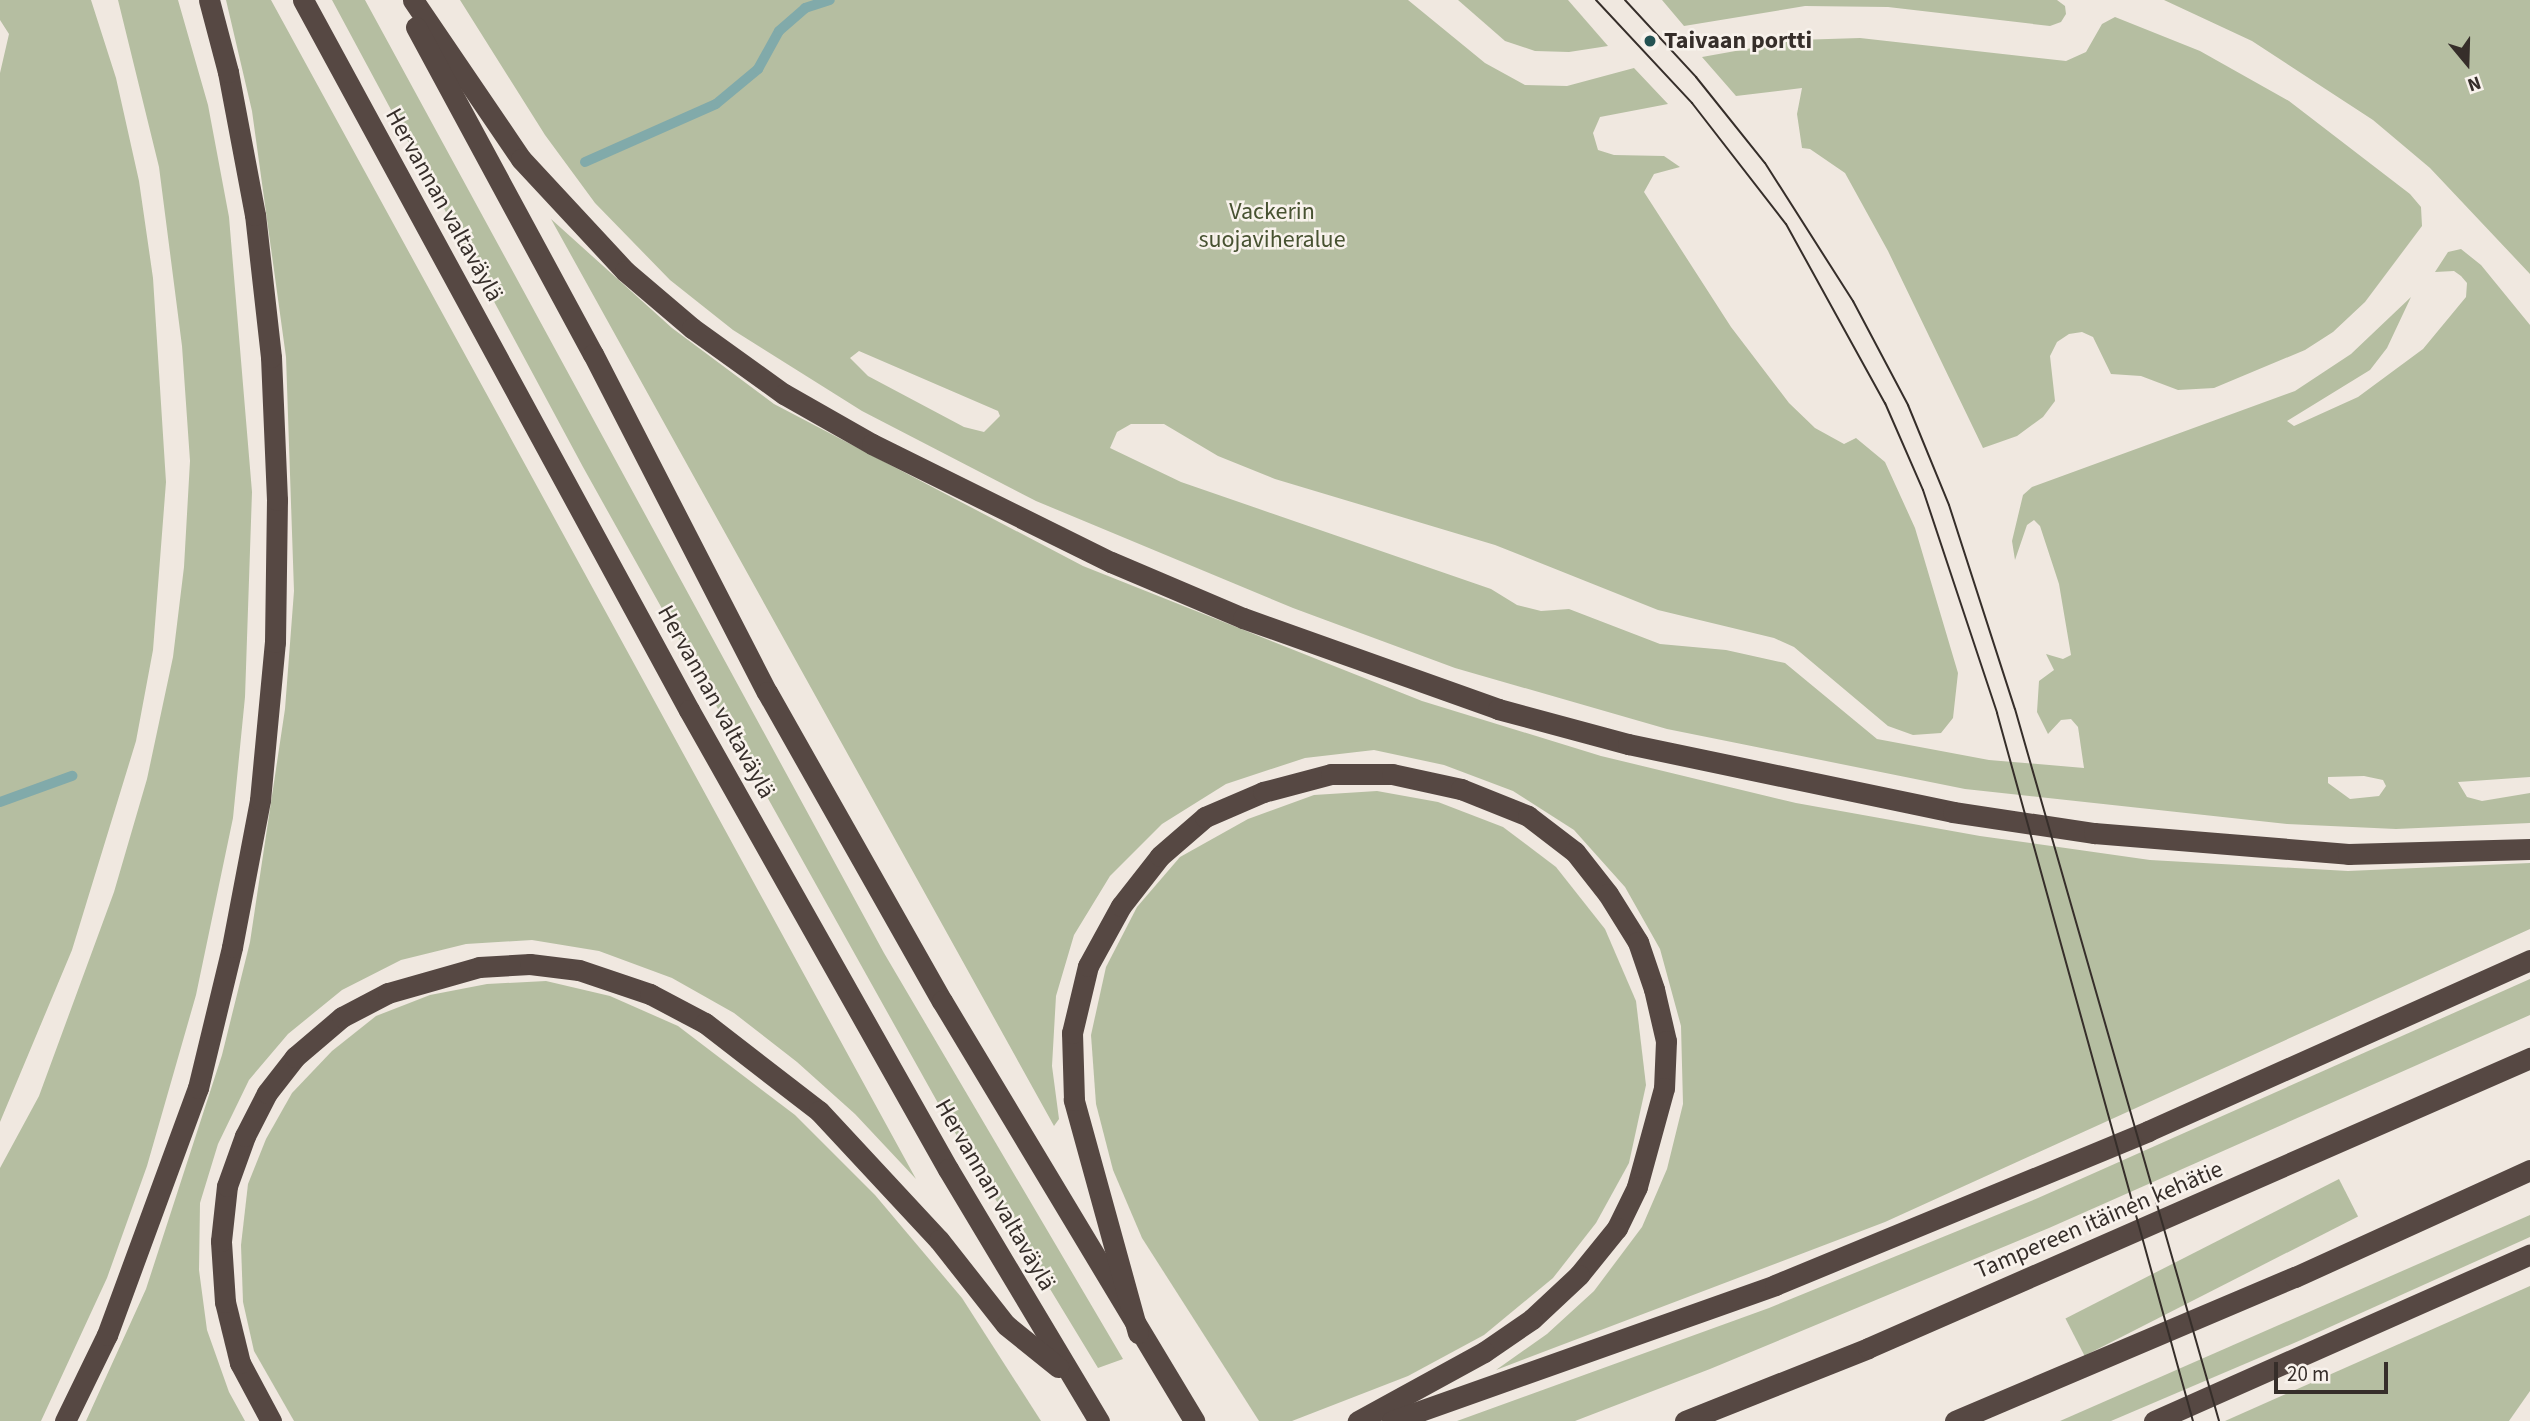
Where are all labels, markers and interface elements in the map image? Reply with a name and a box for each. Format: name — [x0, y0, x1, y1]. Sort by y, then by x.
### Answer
place label: Taivaan portti — [1664, 27, 1812, 55]
north arrow — [2432, 28, 2502, 98]
marker: Taivaan portti — [1642, 33, 1658, 49]
text: N — [2464, 69, 2484, 98]
street label: Hervannan valtaväylä — [379, 103, 509, 307]
park label: Vackerin suojaviheralue — [1198, 198, 1346, 254]
street label: Hervannan valtaväylä — [651, 600, 781, 804]
street label: Hervannan valtaväylä — [928, 1094, 1062, 1296]
street label: Tampereen itäinen kehätie — [1971, 1155, 2227, 1285]
scale bar — [2278, 1348, 2392, 1392]
text: 20 m — [2287, 1359, 2329, 1389]

